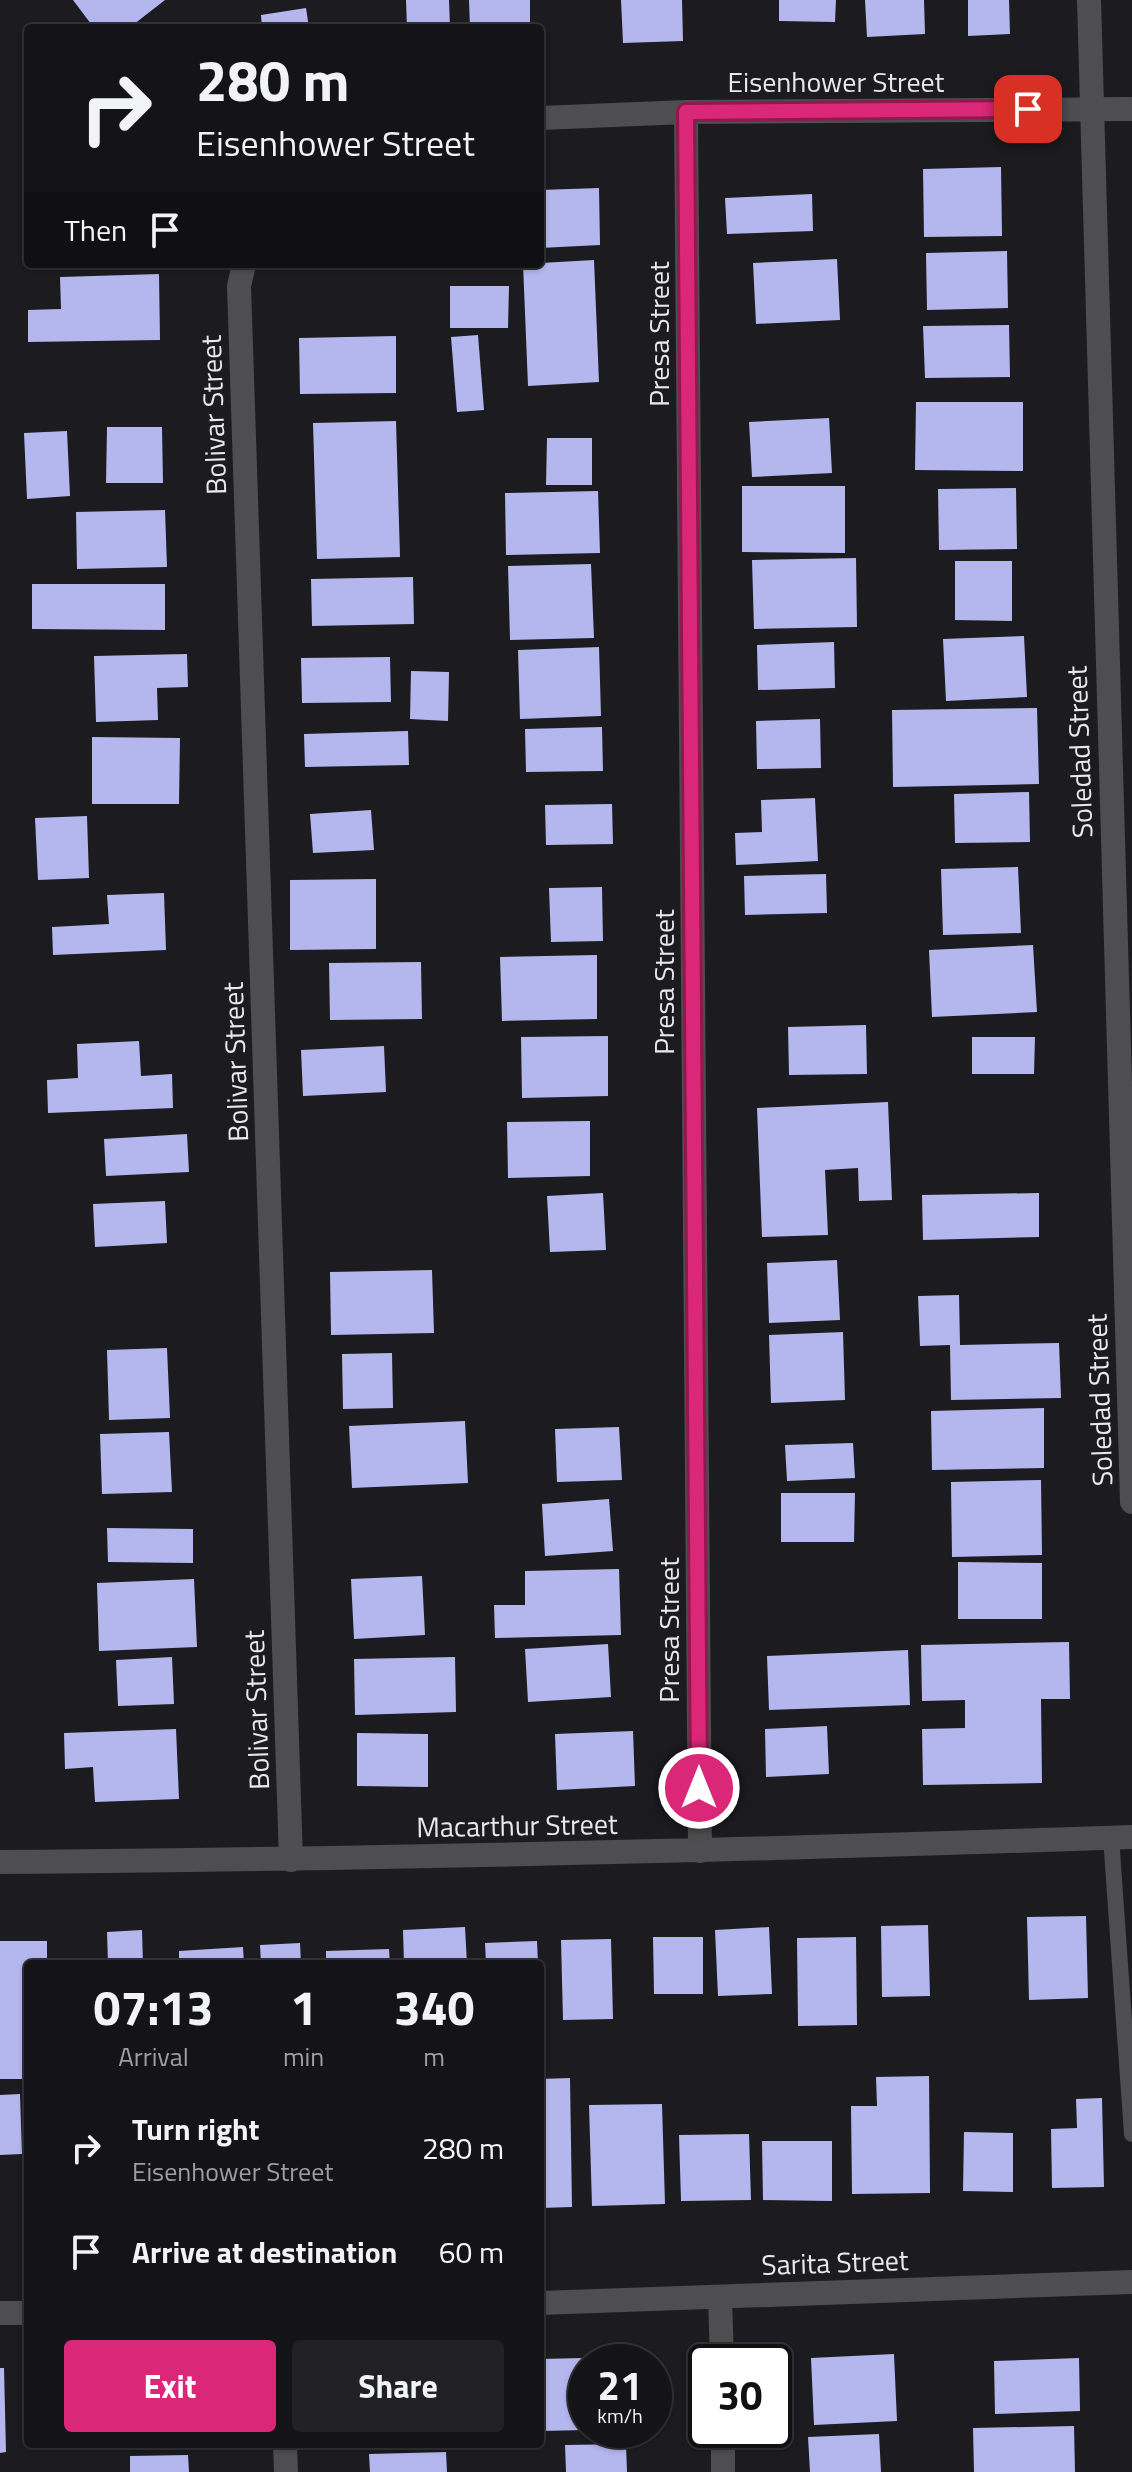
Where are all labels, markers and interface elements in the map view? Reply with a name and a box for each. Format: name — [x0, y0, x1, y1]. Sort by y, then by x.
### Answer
text: 280 m — [196, 38, 349, 123]
icon: right — [64, 56, 168, 160]
street label: Eisenhower Street — [728, 60, 945, 103]
pin — [994, 75, 1062, 143]
icon: arrive — [1006, 87, 1050, 131]
text: Eisenhower Street — [196, 115, 475, 170]
text: Then — [64, 207, 127, 253]
icon: arrive — [143, 208, 187, 252]
street label: Presa Street — [637, 261, 680, 407]
street label: Bolivar Street — [189, 334, 237, 496]
street label: Soledad Street — [1054, 665, 1103, 839]
street label: Presa Street — [642, 909, 685, 1055]
street label: Bolivar Street — [211, 981, 259, 1143]
street label: Soledad Street — [1074, 1313, 1123, 1487]
street label: Presa Street — [647, 1557, 690, 1703]
street label: Bolivar Street — [232, 1629, 280, 1791]
position arrow — [657, 1746, 741, 1830]
street label: Macarthur Street — [416, 1802, 618, 1848]
text: 07:13 — [94, 1971, 213, 2044]
text: 1 — [290, 1971, 317, 2044]
text: 340 — [394, 1971, 474, 2044]
text: Arrival — [118, 2037, 189, 2076]
text: min — [283, 2037, 324, 2076]
text: m — [423, 2037, 445, 2076]
text: Turn right — [132, 2106, 260, 2152]
text: 280 m — [422, 2125, 504, 2171]
icon: right — [64, 2126, 108, 2170]
text: Eisenhower Street — [132, 2152, 333, 2191]
text: Arrive at destination — [132, 2229, 397, 2275]
text: 60 m — [439, 2229, 504, 2275]
icon: arrive — [64, 2230, 108, 2274]
street label: Sarita Street — [761, 2238, 909, 2286]
button: Exit — [64, 2340, 276, 2432]
button: Share — [292, 2340, 504, 2432]
speed limit sign: 30 — [688, 2344, 792, 2448]
text: 21 — [598, 2355, 642, 2416]
text: km/h — [597, 2400, 643, 2431]

